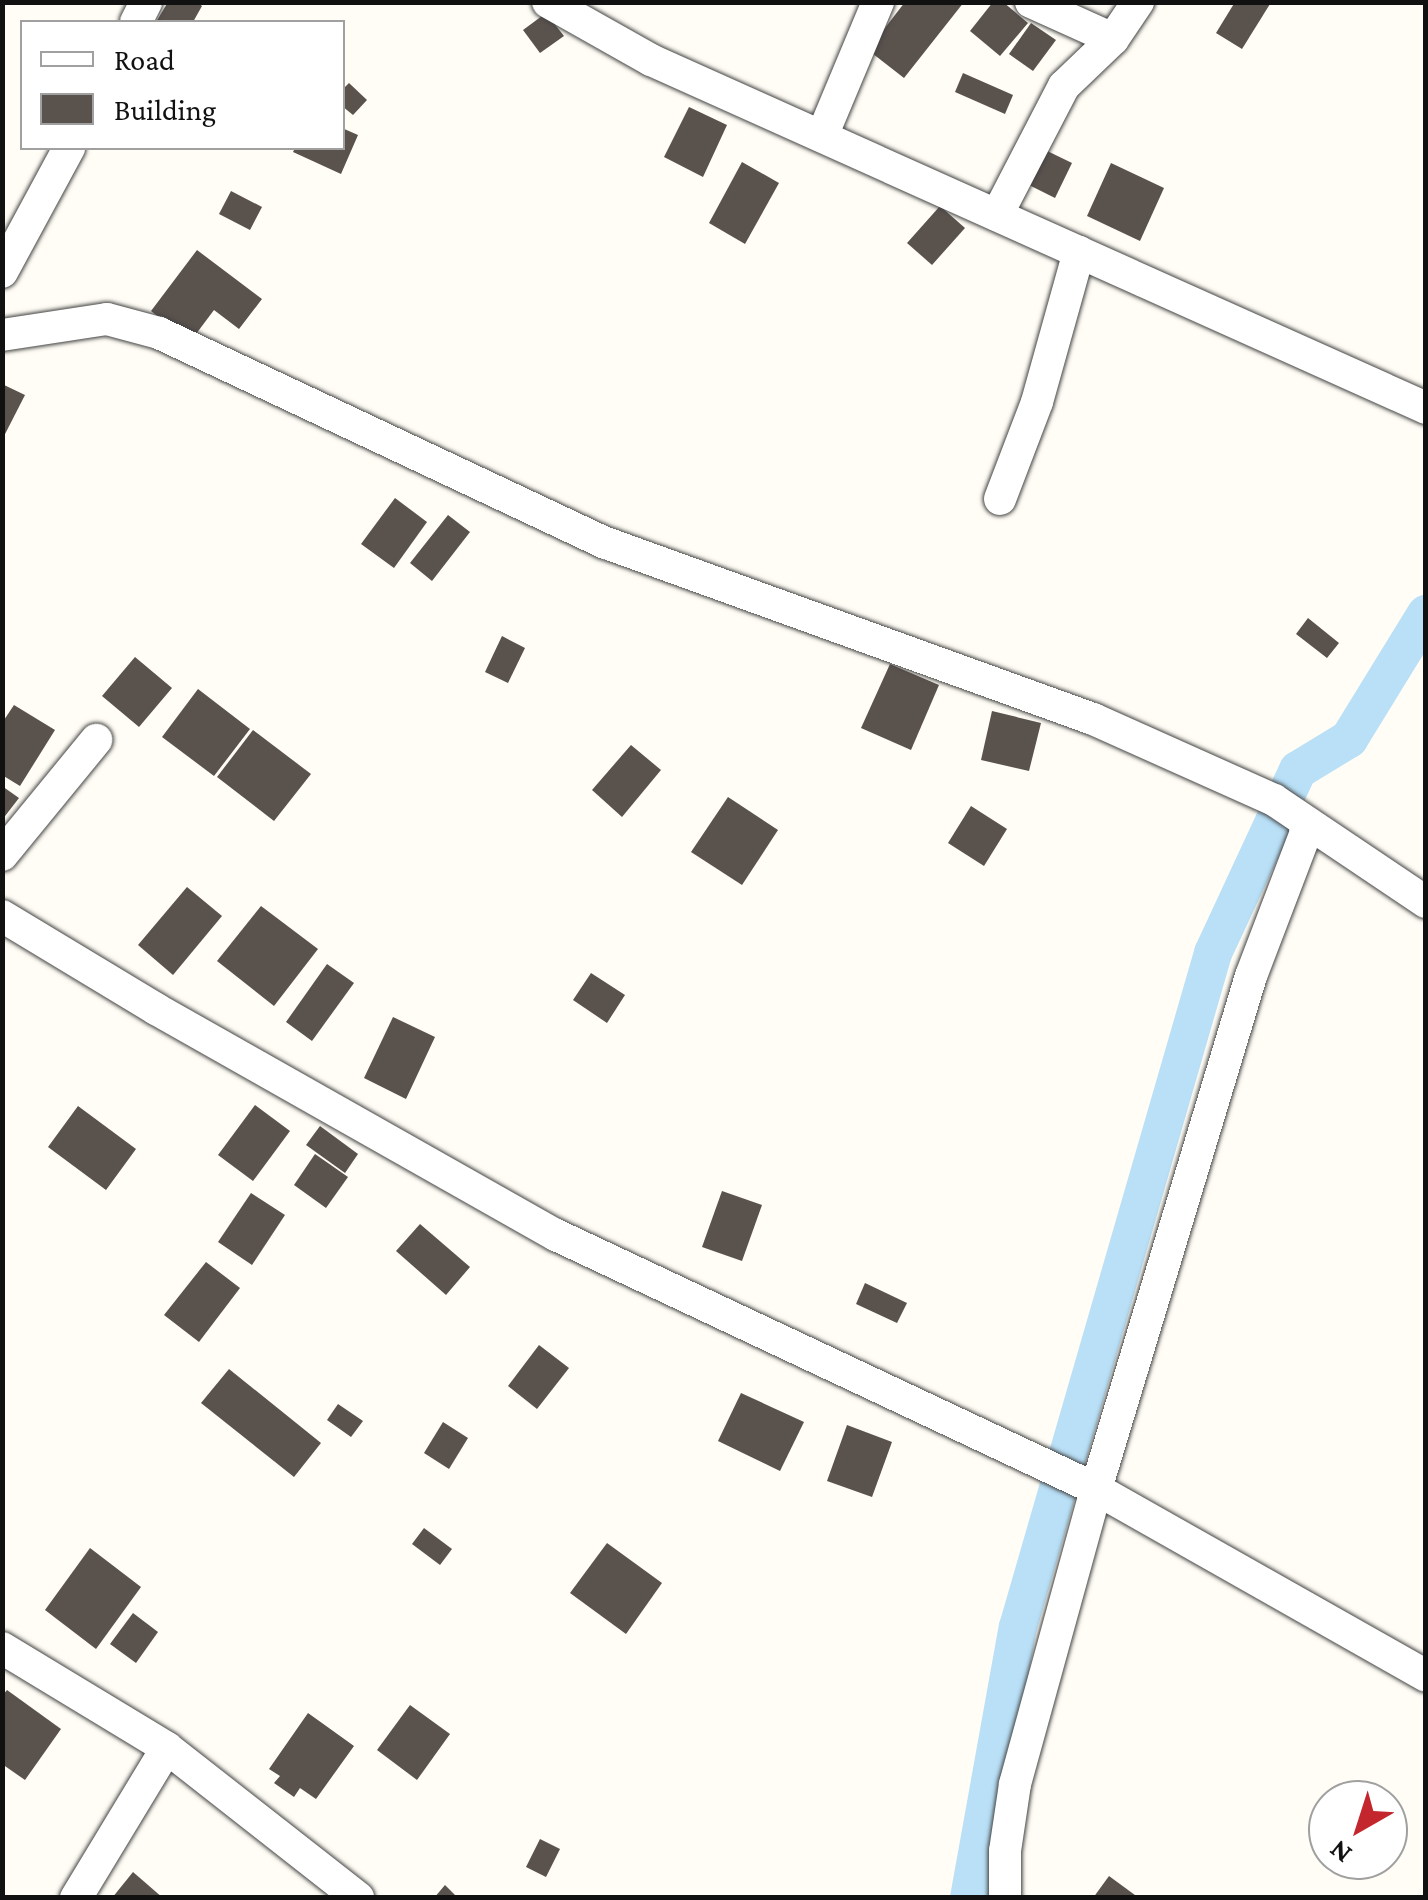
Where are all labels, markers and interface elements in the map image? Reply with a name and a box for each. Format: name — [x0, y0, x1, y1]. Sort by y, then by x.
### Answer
legend — [20, 20, 345, 150]
text: Road — [114, 43, 175, 76]
text: Building — [114, 93, 216, 126]
north arrow — [1308, 1780, 1408, 1880]
text: N — [1323, 1834, 1357, 1870]

